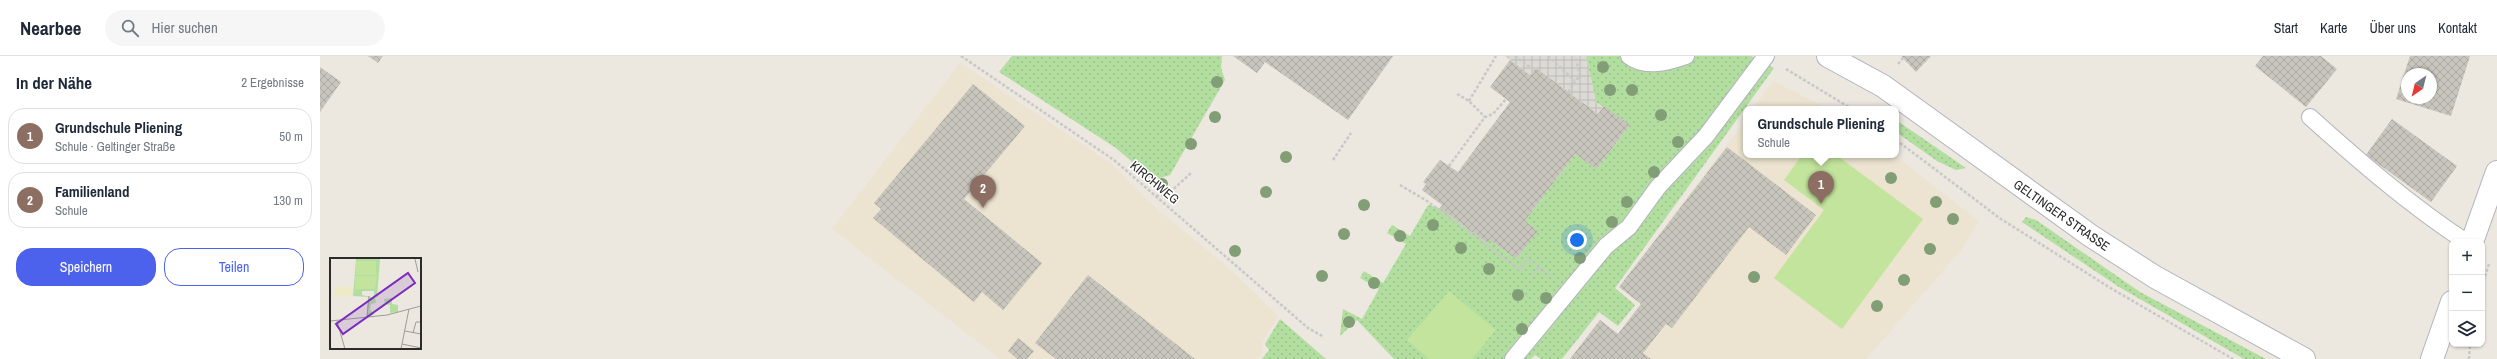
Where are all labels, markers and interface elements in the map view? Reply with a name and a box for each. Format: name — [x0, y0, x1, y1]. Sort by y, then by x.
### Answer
search box — [105, 10, 385, 46]
text: Nearbee — [20, 15, 81, 41]
icon: search — [119, 17, 141, 39]
text: Hier suchen — [151, 17, 218, 38]
text: Start — [2274, 19, 2298, 37]
text: Karte — [2320, 19, 2347, 37]
text: Über uns — [2369, 19, 2416, 37]
text: Kontakt — [2438, 19, 2477, 37]
north arrow — [2401, 68, 2437, 104]
text: In der Nähe — [16, 71, 92, 94]
text: 2 Ergebnisse — [241, 74, 304, 91]
popup — [1743, 106, 1899, 158]
text: Grundschule Pliening — [1757, 113, 1885, 134]
text: Grundschule Pliening — [55, 117, 182, 138]
text: 1 — [27, 128, 33, 145]
text: 50 m — [279, 128, 303, 145]
text: Schule — [1757, 134, 1790, 151]
text: Schule · Geltinger Straße — [55, 138, 175, 155]
street label: KIRCHWEG — [1127, 157, 1183, 208]
pin: 1 — [1808, 171, 1834, 204]
pin: 2 — [970, 175, 996, 208]
street label: GELTINGER STRASSE — [2010, 176, 2113, 255]
text: Familienland — [55, 181, 130, 202]
text: 2 — [27, 192, 33, 209]
text: 130 m — [273, 192, 303, 209]
text: Schule — [55, 202, 88, 219]
your location — [1567, 230, 1587, 250]
map controls — [2449, 239, 2485, 347]
button: + — [2449, 239, 2485, 275]
button: Speichern — [16, 248, 156, 286]
button: Teilen — [164, 248, 304, 286]
inset map — [330, 258, 421, 349]
button: − — [2449, 275, 2485, 311]
button: layers — [2449, 311, 2485, 347]

